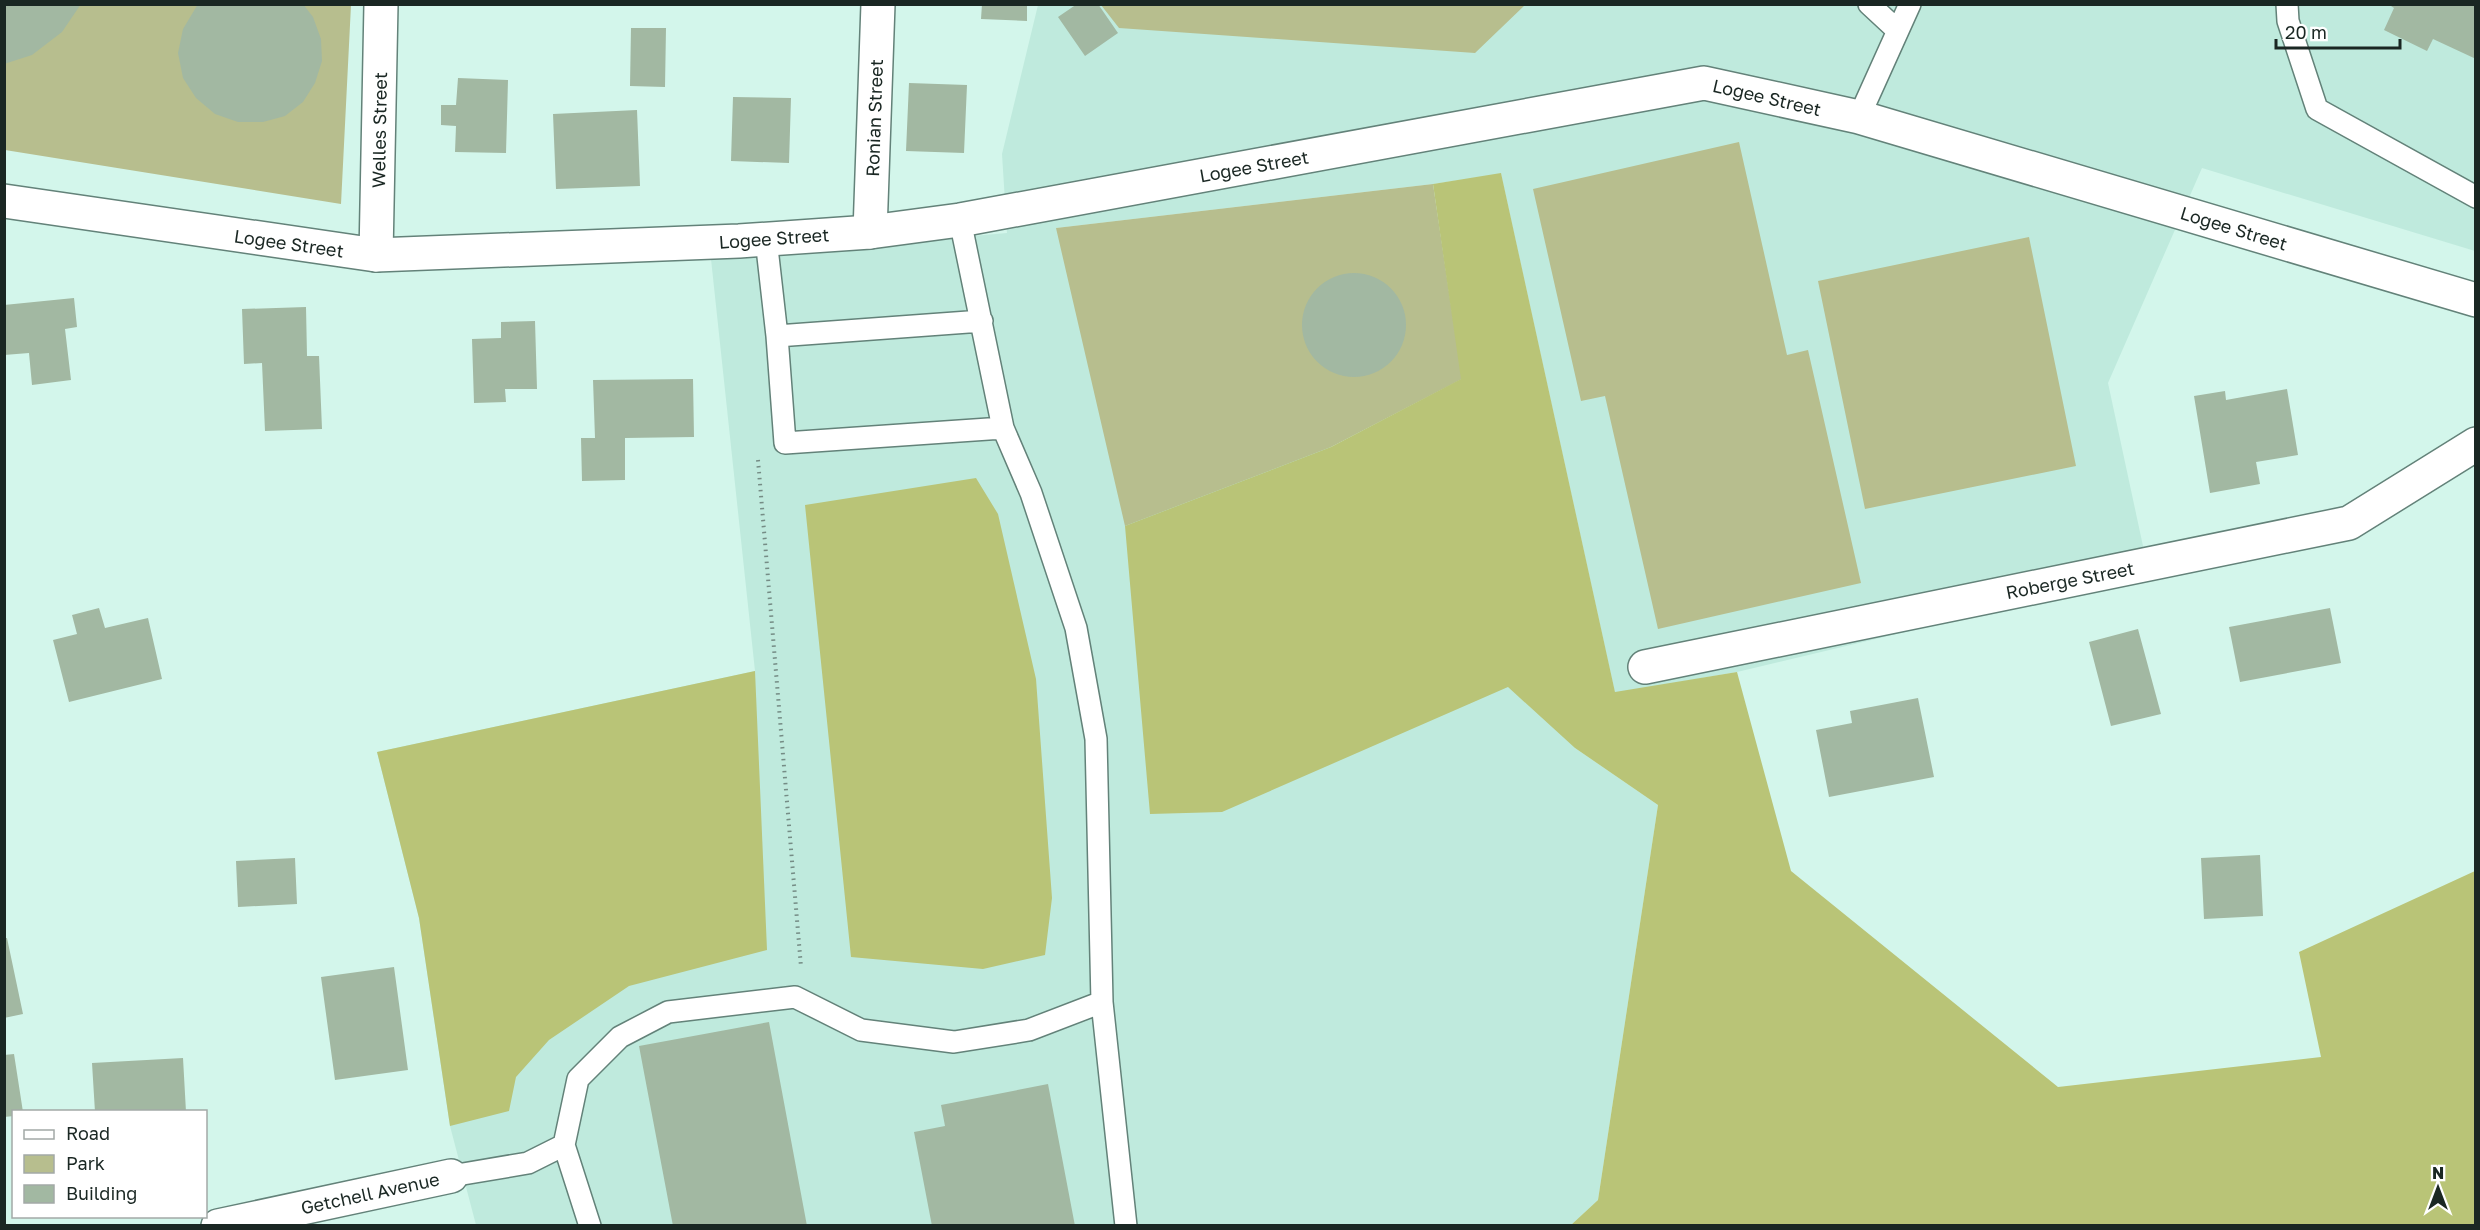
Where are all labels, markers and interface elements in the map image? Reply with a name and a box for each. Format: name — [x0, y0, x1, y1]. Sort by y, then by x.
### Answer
scale bar — [2276, 12, 2400, 50]
text: 20 m — [2285, 21, 2327, 43]
street label: Ronian Street — [861, 59, 887, 177]
street label: Welles Street — [367, 72, 391, 188]
street label: Logee Street — [1711, 74, 1823, 120]
street label: Logee Street — [1198, 146, 1310, 186]
street label: Logee Street — [2178, 201, 2290, 255]
street label: Logee Street — [718, 223, 830, 253]
street label: Logee Street — [233, 224, 345, 262]
street label: Roberge Street — [2004, 557, 2136, 603]
legend — [12, 1110, 207, 1218]
text: Road — [66, 1122, 110, 1144]
text: Park — [66, 1152, 105, 1174]
north arrow — [2408, 1158, 2468, 1218]
text: N — [2432, 1163, 2444, 1183]
street label: Getchell Avenue — [299, 1168, 441, 1218]
text: Building — [66, 1182, 137, 1204]

